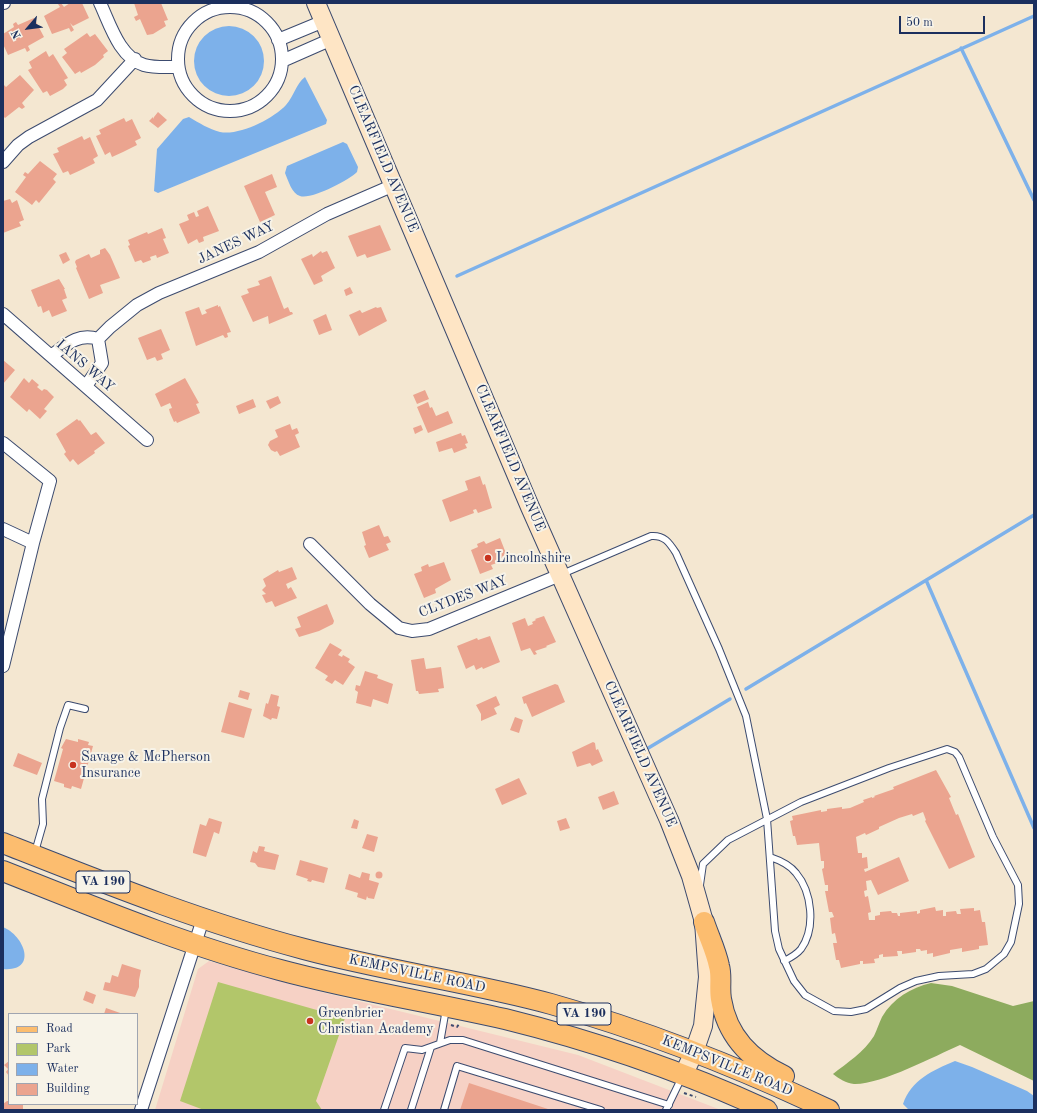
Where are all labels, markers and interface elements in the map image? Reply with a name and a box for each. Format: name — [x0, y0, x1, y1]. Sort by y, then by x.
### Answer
north arrow — [8, 8, 48, 48]
scale bar — [901, 8, 987, 34]
text: 50 m — [906, 17, 933, 29]
text: N — [10, 28, 24, 40]
street label: CLEARFIELD AVENUE — [344, 83, 422, 235]
street label: JANES WAY — [195, 218, 277, 268]
street label: IANS WAY — [52, 336, 118, 396]
street label: CLEARFIELD AVENUE — [471, 382, 549, 534]
place label: Lincolnshire — [496, 550, 571, 566]
marker: Lincolnshire — [483, 553, 493, 563]
street label: CLYDES WAY — [416, 572, 510, 622]
street label: CLEARFIELD AVENUE — [600, 678, 680, 830]
place label: Savage & McPherson Insurance — [81, 749, 211, 782]
marker: Savage & McPherson Insurance — [68, 760, 78, 770]
road number: VA 190 — [76, 871, 130, 893]
street label: KEMPSVILLE ROAD — [347, 951, 487, 997]
road number: VA 190 — [557, 1003, 611, 1025]
place label: Greenbrier Christian Academy — [318, 1005, 434, 1038]
legend — [8, 1013, 138, 1105]
marker: Greenbrier Christian Academy — [305, 1016, 315, 1026]
text: Road — [46, 1023, 73, 1035]
street label: KEMPSVILLE ROAD — [659, 1032, 795, 1100]
text: Park — [46, 1043, 71, 1055]
text: Water — [46, 1063, 78, 1075]
text: Building — [46, 1083, 90, 1095]

